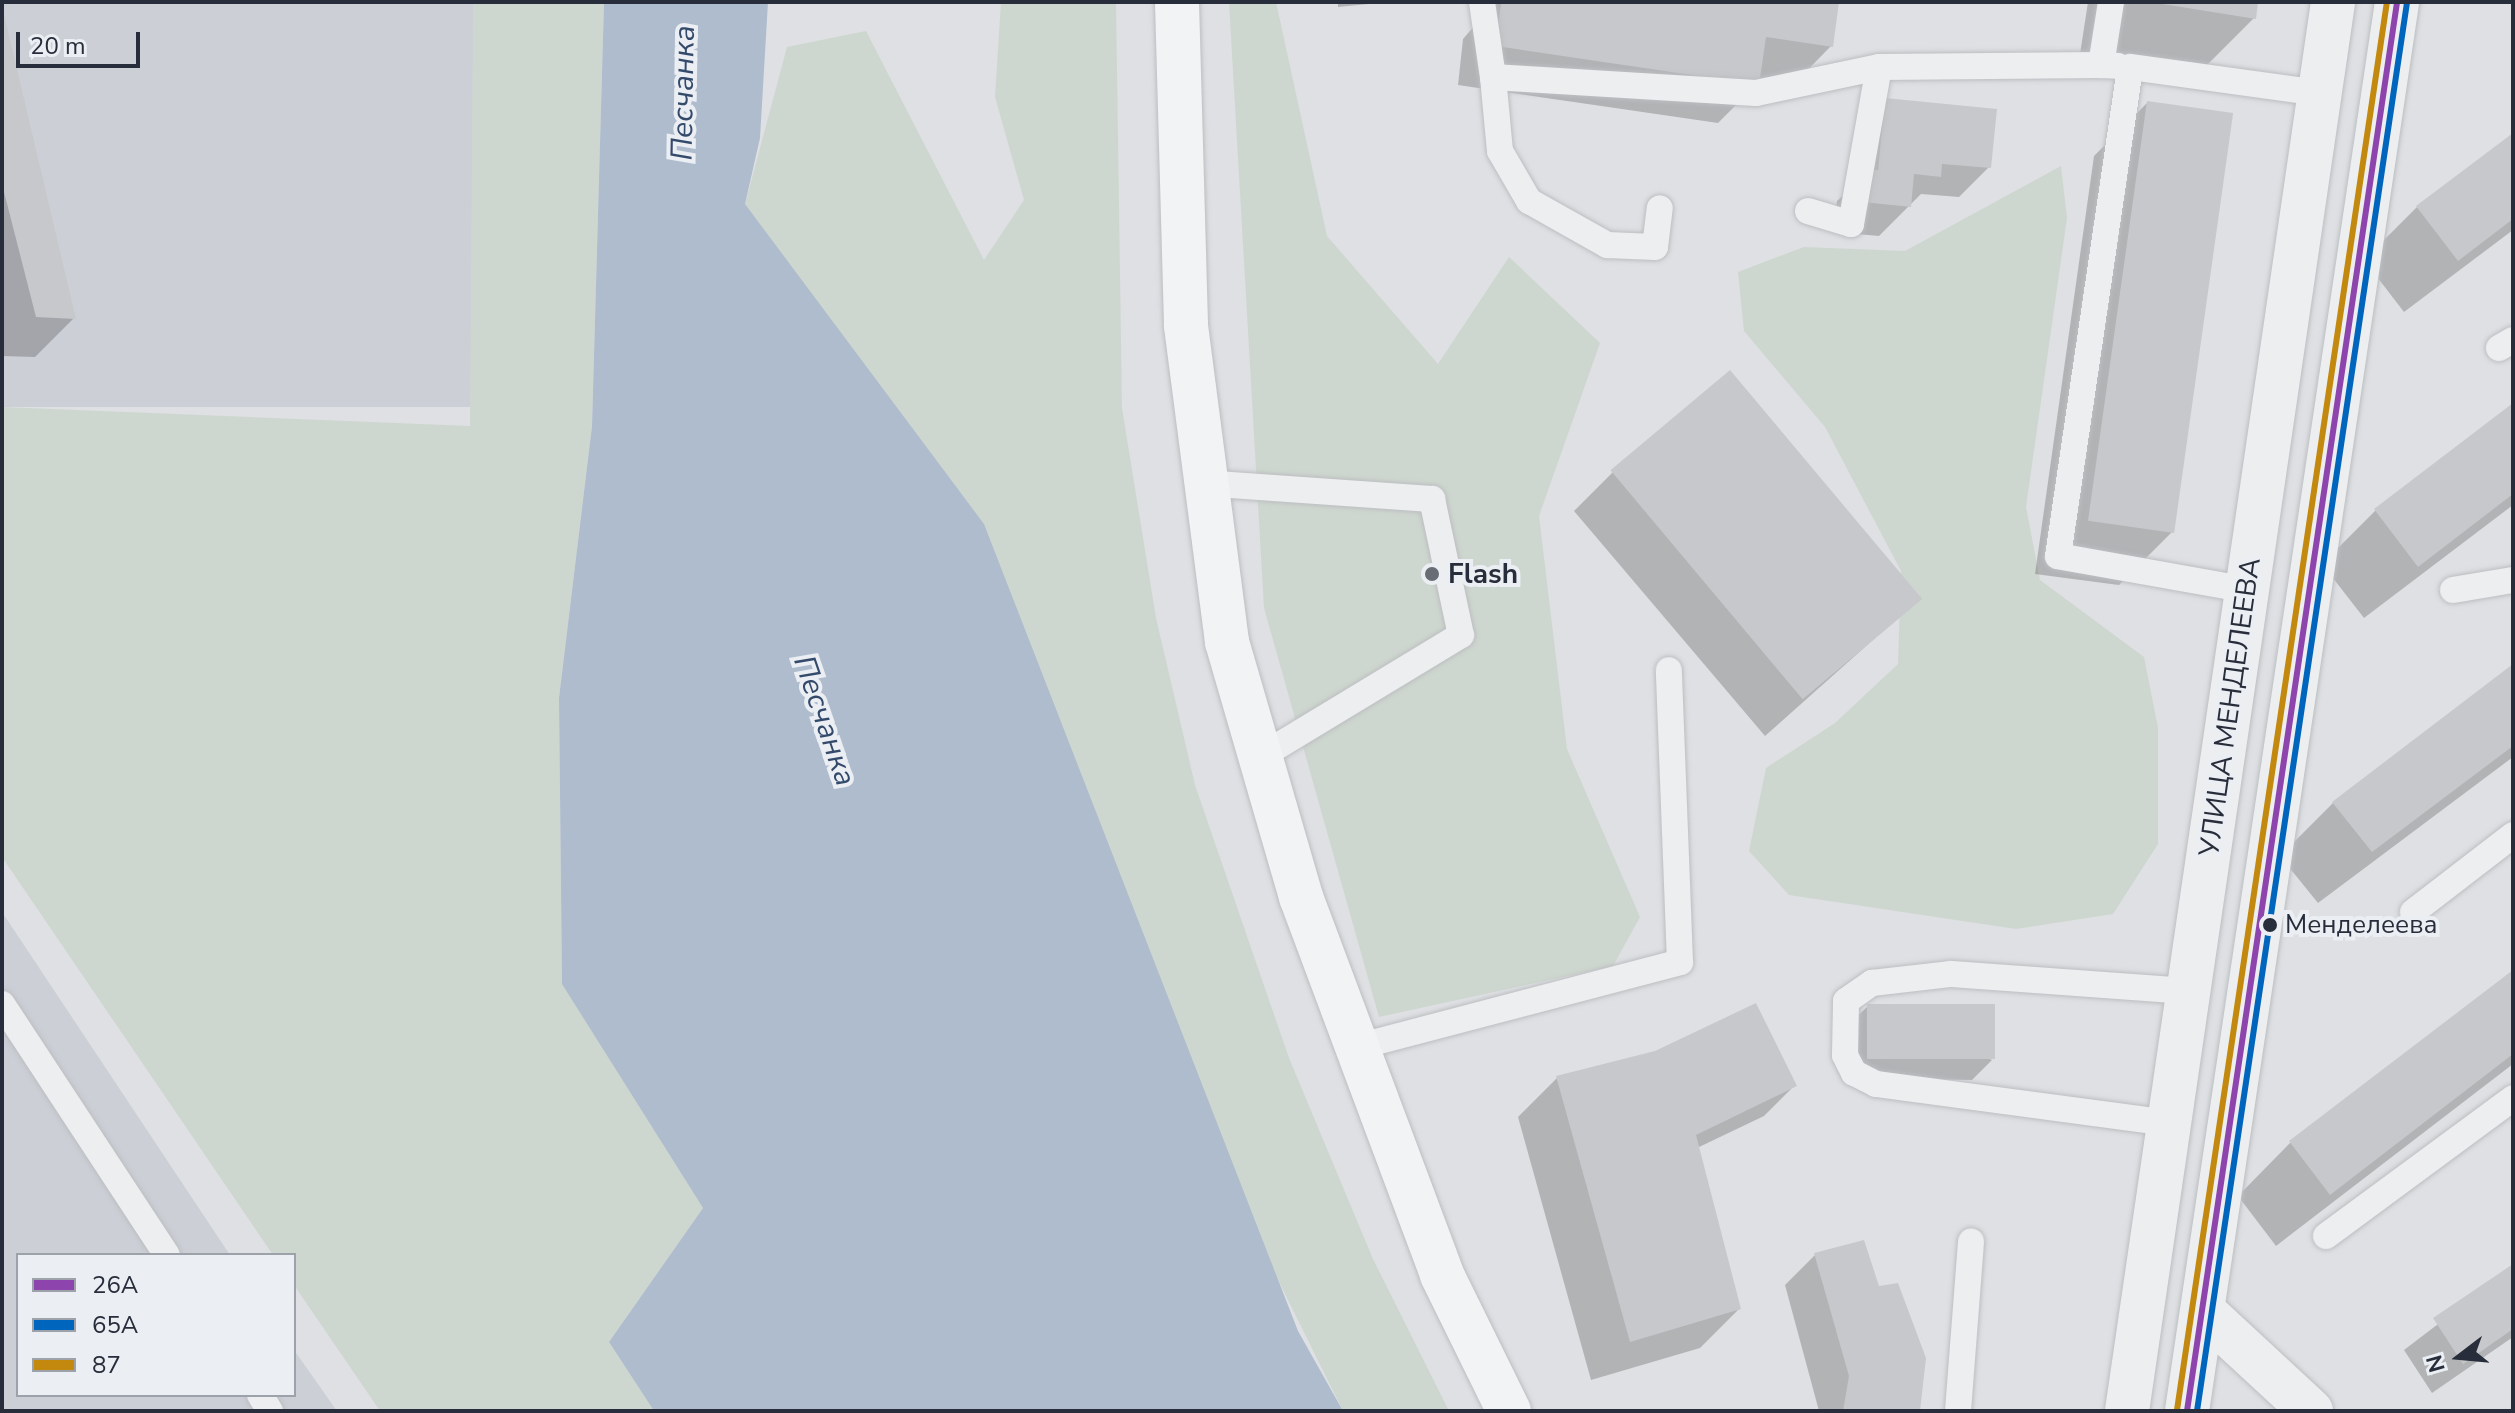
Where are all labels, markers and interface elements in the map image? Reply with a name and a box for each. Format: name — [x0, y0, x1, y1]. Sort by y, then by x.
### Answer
scale bar — [20, 16, 144, 66]
water label: Песчанка — [665, 25, 703, 161]
text: 20 m — [30, 30, 86, 62]
street label: УЛИЦА МЕНДЕЛЕЕВА — [2192, 555, 2268, 859]
place label: Flash — [1448, 557, 1518, 591]
marker: Flash — [1423, 565, 1441, 583]
water label: Песчанка — [785, 651, 863, 791]
place label: Менделеева — [2285, 909, 2437, 941]
marker: Менделеева — [2262, 917, 2278, 933]
legend — [16, 1253, 296, 1397]
text: 26А — [92, 1269, 138, 1301]
text: 65А — [92, 1309, 138, 1341]
north arrow — [2419, 1317, 2499, 1397]
text: 87 — [92, 1349, 121, 1381]
text: N — [2419, 1352, 2453, 1376]

